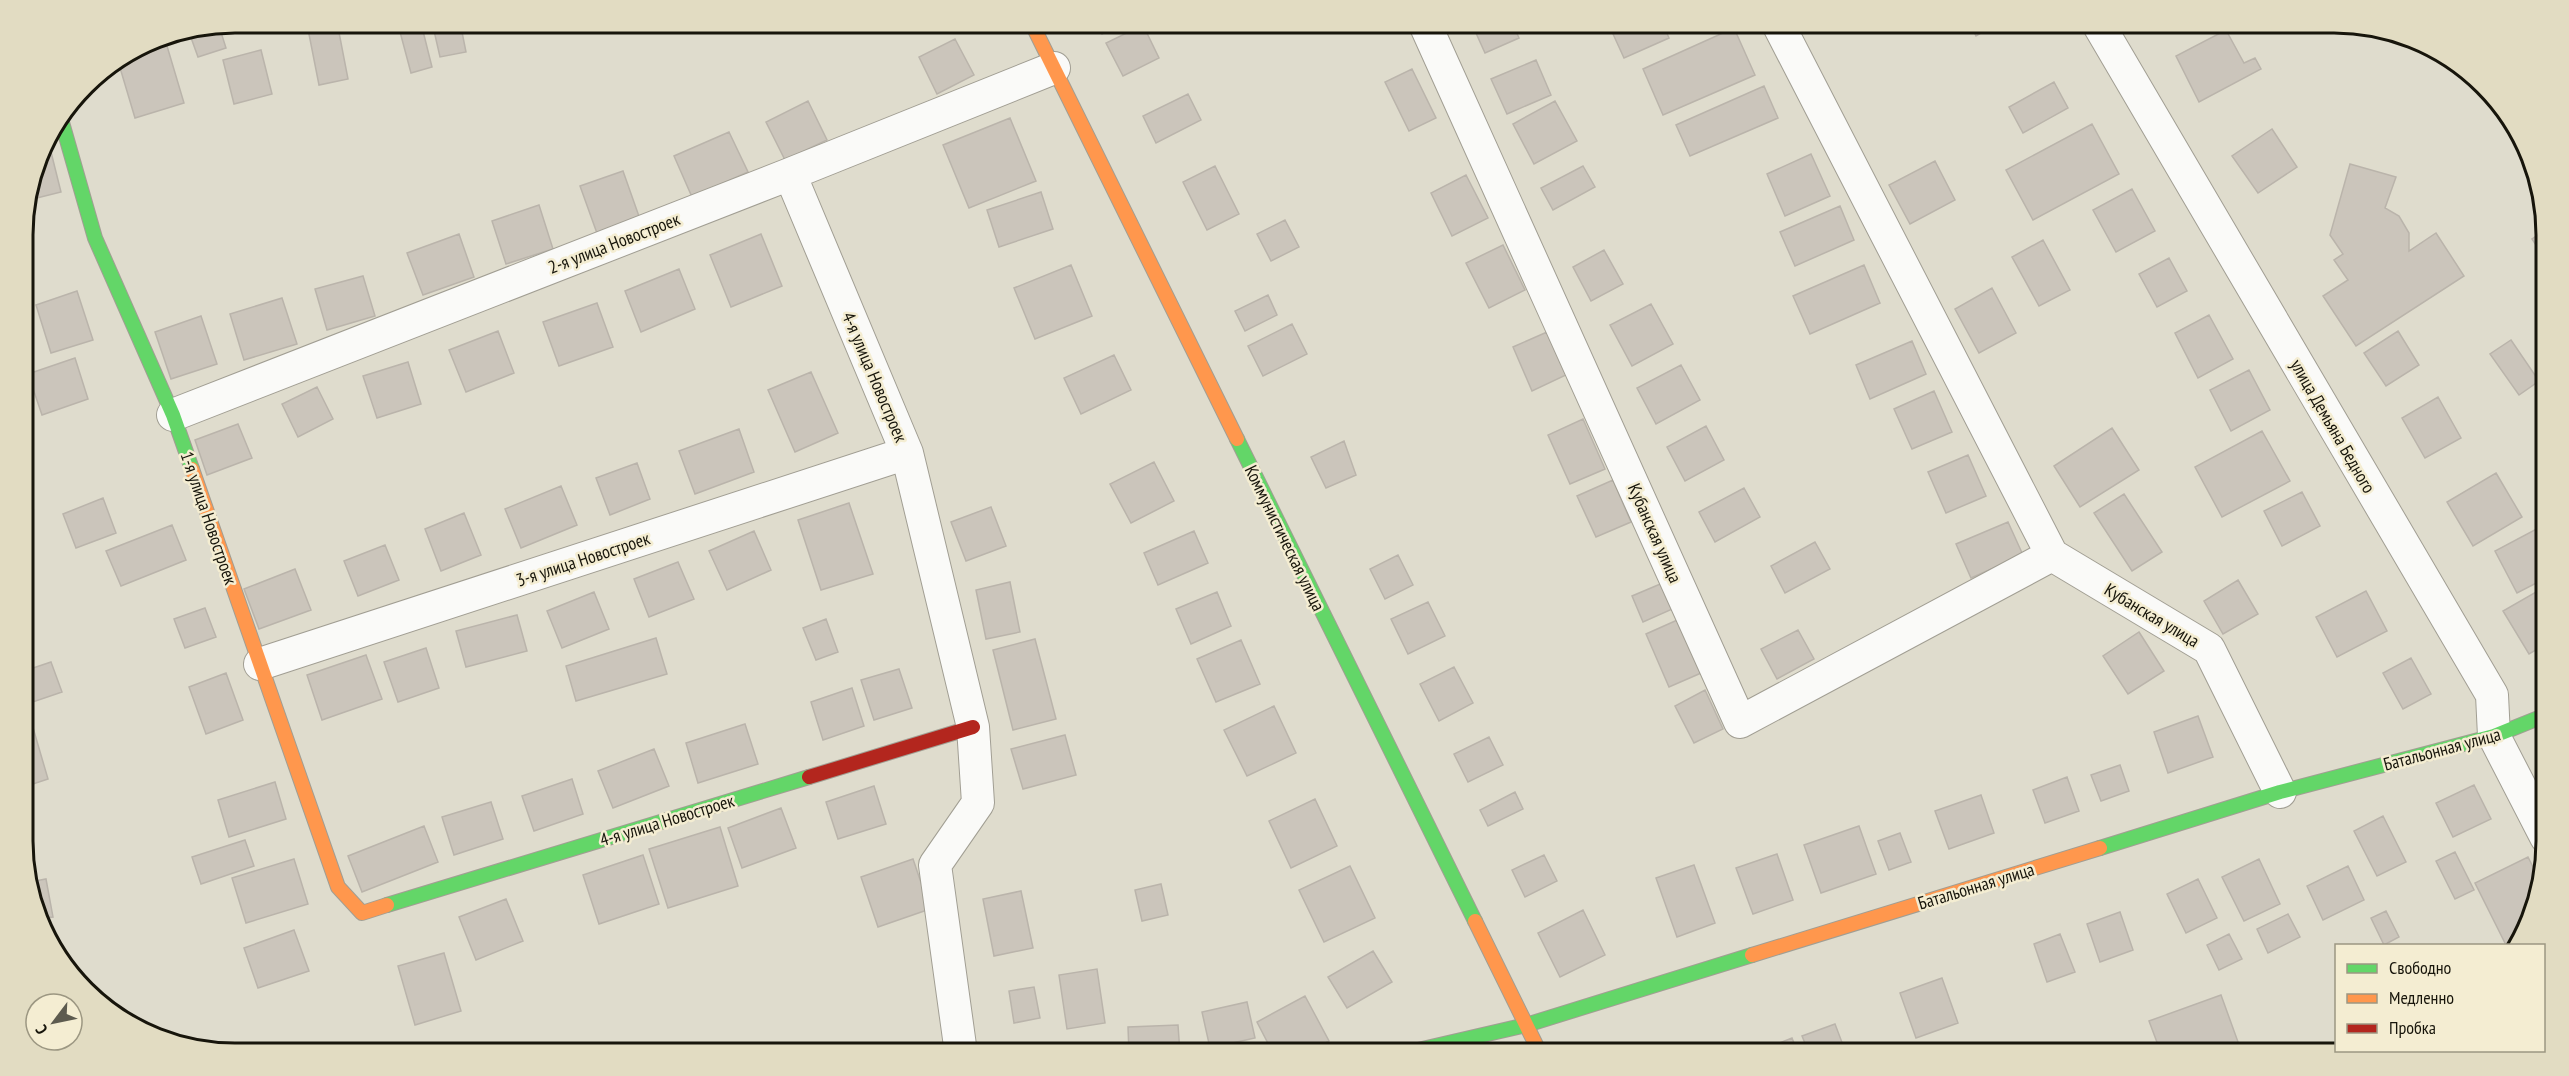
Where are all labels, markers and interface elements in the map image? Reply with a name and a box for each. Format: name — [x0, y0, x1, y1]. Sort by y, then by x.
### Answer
street label: 2-я улица Новостроек — [545, 207, 683, 279]
street label: 4-я улица Новостроек — [837, 308, 913, 446]
street label: улица Демьяна Бедного — [2285, 355, 2381, 497]
street label: 1-я улица Новостроек — [175, 448, 243, 588]
street label: Коммунистическая улица — [1240, 461, 1330, 615]
street label: Кубанская улица — [1623, 480, 1687, 586]
street label: 3-я улица Новостроек — [513, 527, 653, 591]
street label: Кубанская улица — [2100, 578, 2204, 652]
street label: Батальонная улица — [2381, 722, 2503, 776]
street label: 4-я улица Новостроек — [597, 789, 737, 851]
street label: Батальонная улица — [1915, 857, 2037, 915]
legend — [2335, 944, 2545, 1052]
text: Свободно — [2389, 956, 2452, 979]
text: Медленно — [2389, 986, 2454, 1009]
north arrow — [24, 992, 84, 1052]
text: Пробка — [2389, 1016, 2436, 1039]
text: С — [30, 1021, 52, 1038]

